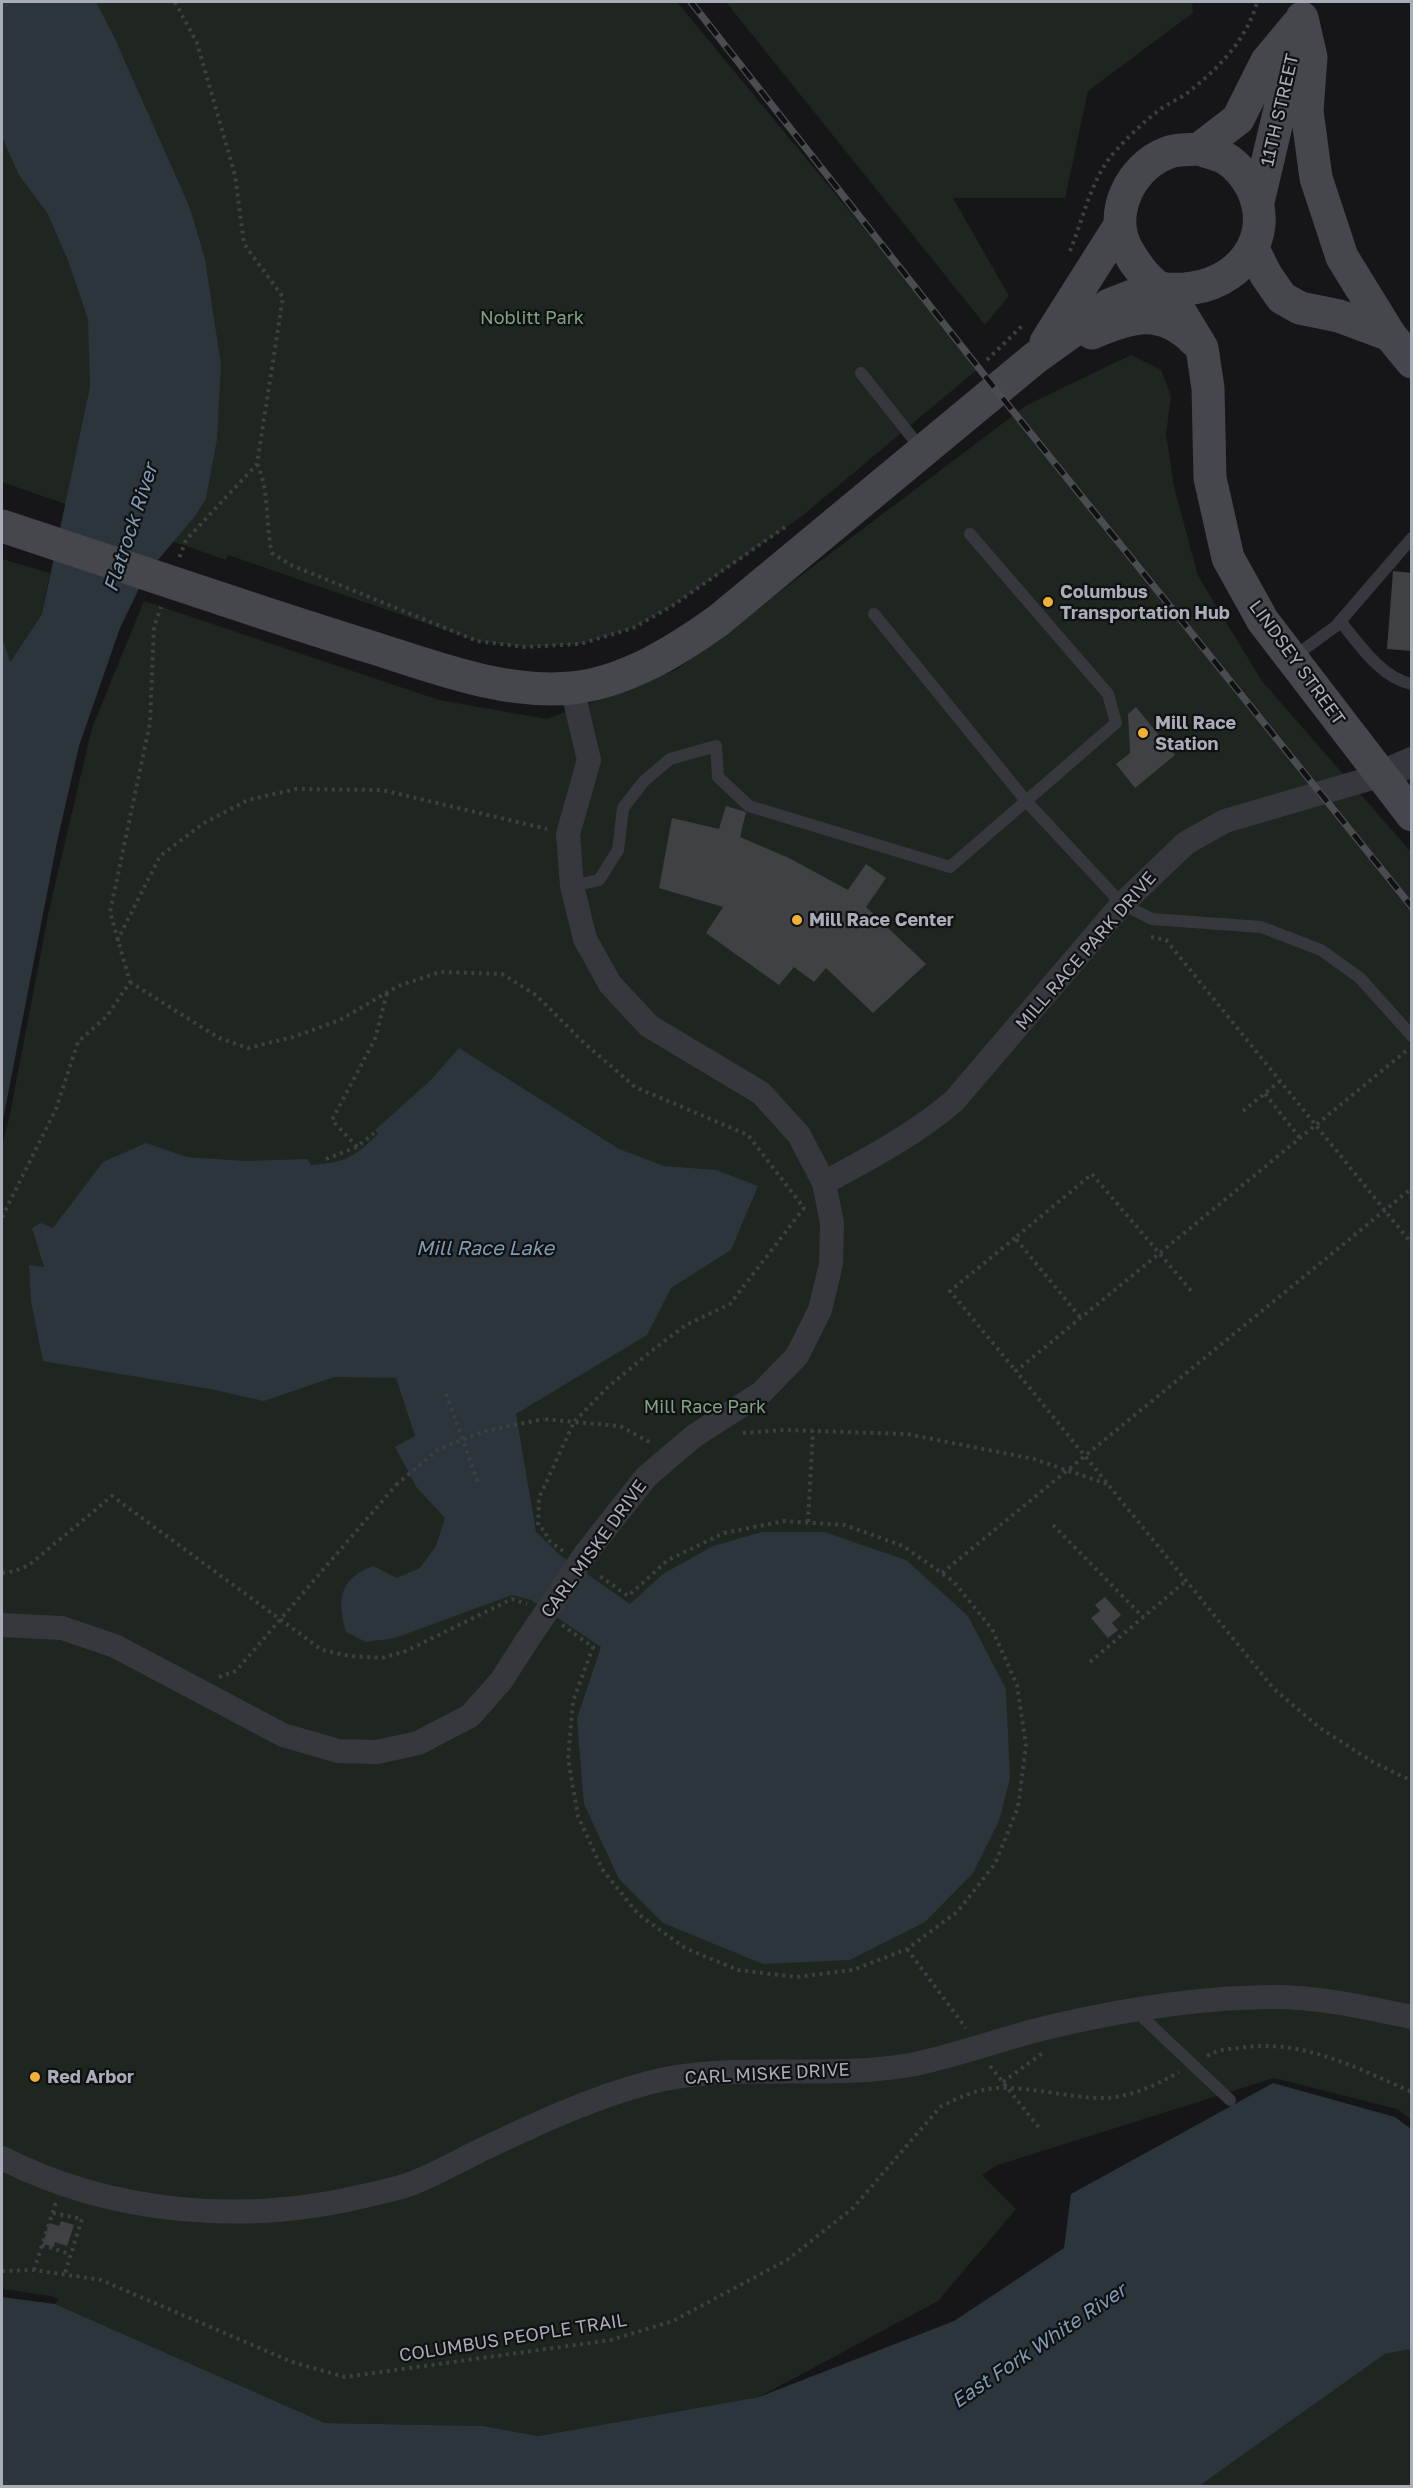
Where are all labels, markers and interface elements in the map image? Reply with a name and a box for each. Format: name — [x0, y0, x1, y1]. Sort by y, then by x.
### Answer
street label: 11TH STREET — [1257, 52, 1303, 168]
park label: Noblitt Park — [480, 307, 584, 329]
water label: Flatrock River — [99, 461, 163, 595]
place label: Columbus Transportation Hub — [1060, 581, 1230, 624]
marker: Columbus Transportation Hub — [1041, 595, 1055, 609]
street label: LINDSEY STREET — [1244, 596, 1350, 730]
place label: Mill Race Station — [1155, 712, 1236, 754]
marker: Mill Race Station — [1136, 726, 1150, 740]
street label: MILL RACE PARK DRIVE — [1011, 867, 1161, 1035]
place label: Mill Race Center — [809, 909, 954, 931]
marker: Mill Race Center — [790, 913, 804, 927]
water label: Mill Race Lake — [416, 1237, 554, 1261]
park label: Mill Race Park — [644, 1396, 766, 1418]
street label: CARL MISKE DRIVE — [537, 1476, 651, 1622]
street label: CARL MISKE DRIVE — [684, 2059, 850, 2089]
place label: Red Arbor — [47, 2066, 134, 2088]
marker: Red Arbor — [28, 2070, 42, 2084]
water label: East Fork White River — [947, 2279, 1131, 2413]
street label: COLUMBUS PEOPLE TRAIL — [398, 2309, 628, 2367]

